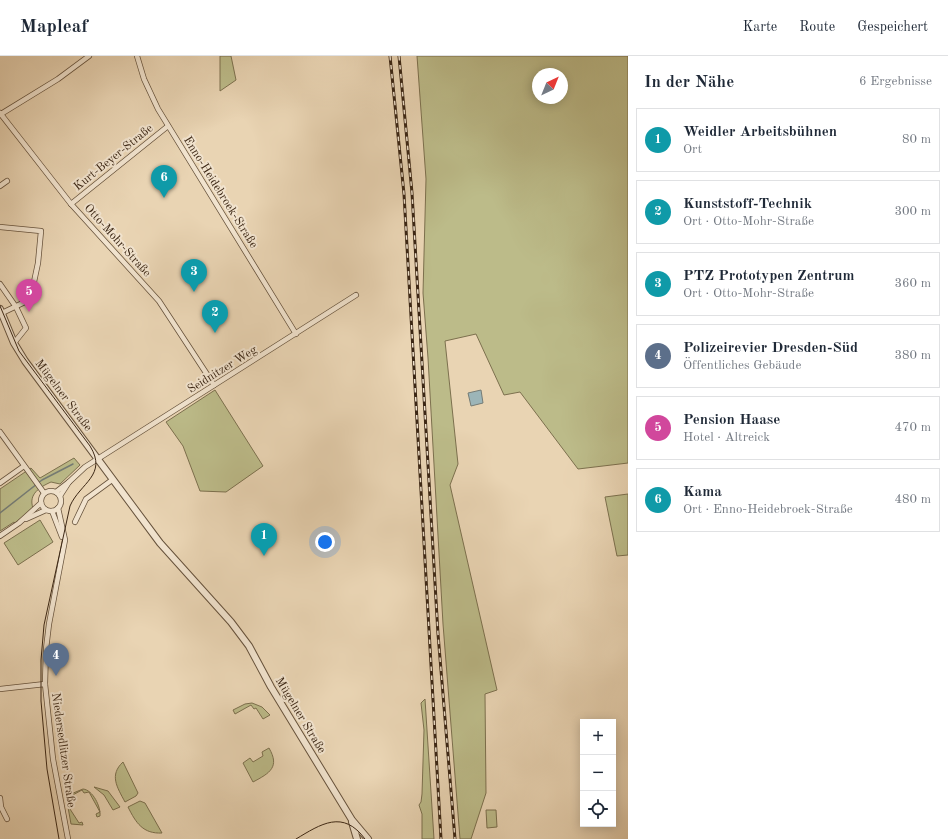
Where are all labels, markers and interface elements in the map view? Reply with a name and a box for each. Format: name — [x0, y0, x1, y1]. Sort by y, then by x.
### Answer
text: Mapleaf — [20, 18, 88, 37]
text: Karte — [743, 20, 777, 34]
text: Route — [799, 20, 835, 34]
text: Gespeichert — [857, 20, 928, 34]
north arrow — [532, 68, 568, 104]
text: In der Nähe — [644, 74, 734, 91]
text: 6 Ergebnisse — [859, 75, 932, 88]
street label: Kurt-Beyer-Straße — [72, 122, 156, 193]
text: Weidler Arbeitsbühnen — [683, 125, 837, 140]
text: 1 — [654, 133, 662, 146]
text: 80 m — [902, 133, 931, 146]
street label: Enno-Heidebroek-Straße — [181, 135, 260, 251]
text: Ort — [683, 143, 702, 156]
pin: 6 — [151, 165, 177, 198]
text: Kunststoff-Technik — [683, 197, 812, 212]
street label: Otto-Mohr-Straße — [82, 202, 153, 280]
text: 2 — [654, 205, 662, 218]
text: 300 m — [894, 205, 931, 218]
text: Ort · Otto-Mohr-Straße — [683, 215, 814, 228]
pin: 3 — [181, 259, 207, 292]
text: PTZ Prototypen Zentrum — [683, 269, 854, 284]
text: 3 — [654, 277, 662, 290]
text: 360 m — [894, 277, 931, 290]
pin: 5 — [16, 279, 42, 312]
text: Ort · Otto-Mohr-Straße — [683, 287, 814, 300]
pin: 2 — [202, 300, 228, 333]
text: Polizeirevier Dresden-Süd — [683, 341, 858, 356]
street label: Seidnitzer Weg — [186, 344, 260, 396]
text: 4 — [654, 349, 662, 362]
text: 380 m — [894, 349, 931, 362]
street label: Mügelner Straße — [32, 358, 94, 434]
text: Öffentliches Gebäude — [683, 359, 801, 372]
text: Pension Haase — [683, 413, 780, 428]
text: 5 — [654, 421, 662, 434]
text: 470 m — [894, 421, 931, 434]
text: Hotel · Altreick — [683, 431, 770, 444]
text: Kama — [683, 485, 722, 500]
text: 6 — [654, 493, 662, 506]
text: 480 m — [894, 493, 931, 506]
text: Ort · Enno-Heidebroek-Straße — [683, 503, 853, 516]
pin: 1 — [251, 523, 277, 556]
your location — [315, 532, 335, 552]
pin: 4 — [43, 643, 69, 676]
street label: Mügelner Straße — [273, 675, 328, 756]
street label: Niedersedlitzer Straße — [49, 692, 77, 809]
map controls — [580, 719, 616, 827]
button: + — [580, 719, 616, 755]
button: − — [580, 755, 616, 791]
button: locate — [580, 791, 616, 827]

